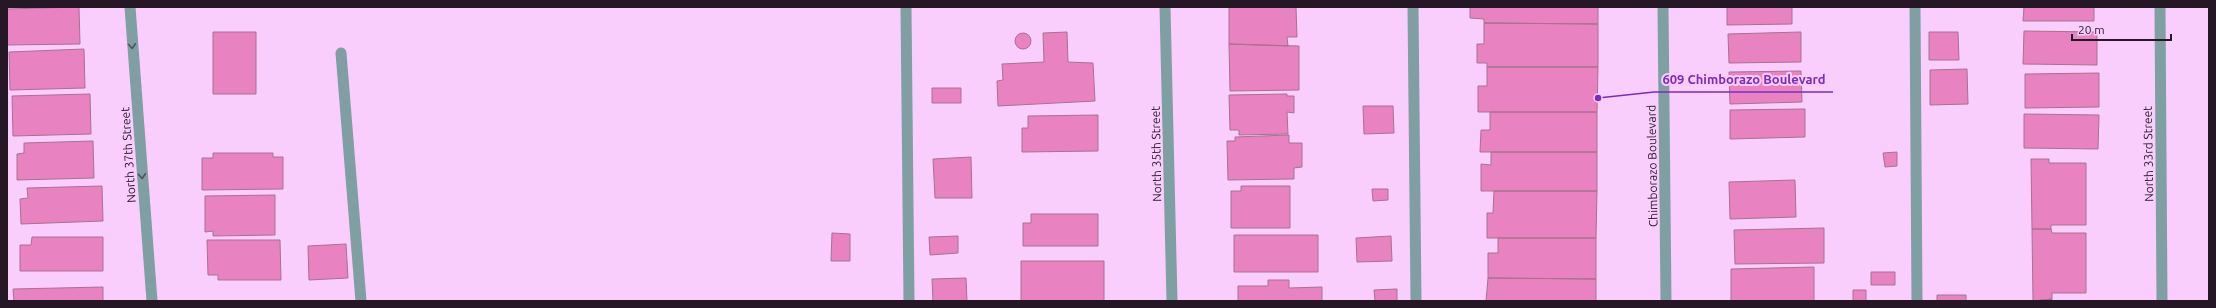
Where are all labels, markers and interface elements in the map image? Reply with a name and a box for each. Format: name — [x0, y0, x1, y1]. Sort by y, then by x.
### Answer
scale bar — [2072, 16, 2171, 42]
text: 20 m — [2078, 23, 2105, 36]
one-way arrow — [128, 43, 137, 49]
callout: 609 Chimborazo Boulevard — [1654, 67, 1833, 92]
text: 609 Chimborazo Boulevard — [1662, 72, 1826, 86]
street label: Chimborazo Boulevard — [1644, 105, 1660, 227]
street label: North 37th Street — [118, 106, 138, 203]
street label: North 35th Street — [1149, 106, 1163, 202]
street label: North 33rd Street — [2141, 106, 2155, 202]
one-way arrow — [138, 172, 147, 179]

